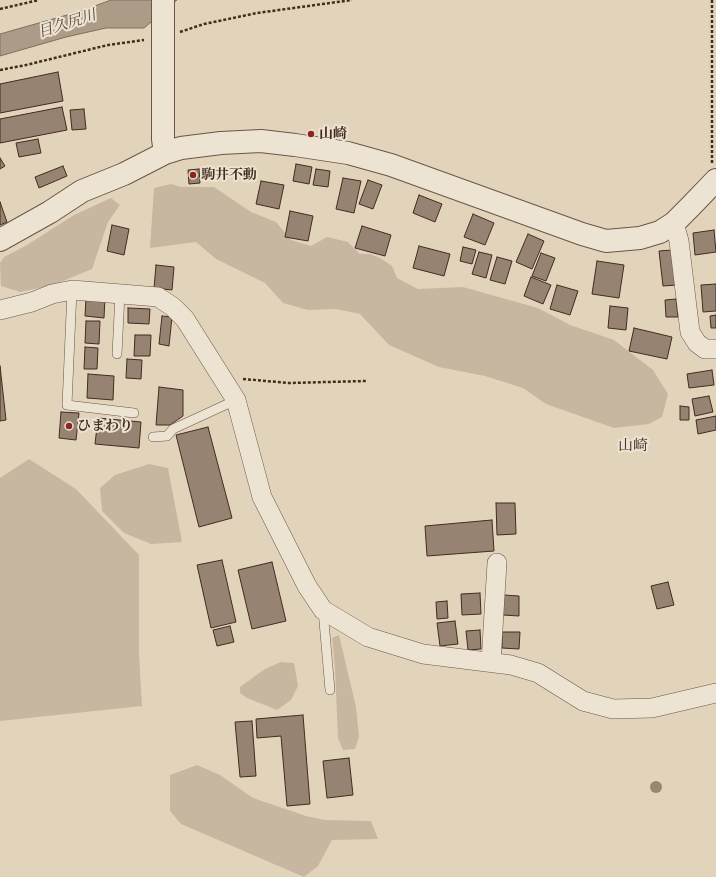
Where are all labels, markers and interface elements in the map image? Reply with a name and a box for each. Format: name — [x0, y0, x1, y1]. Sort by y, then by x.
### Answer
water label: 目久尻川 — [36, 6, 98, 42]
place label: 山崎 — [319, 126, 347, 142]
marker: 山崎 — [306, 129, 316, 139]
place label: 駒井不動 — [201, 167, 257, 183]
marker: 駒井不動 — [188, 170, 198, 180]
place label: ひまわり — [77, 418, 133, 434]
marker: ひまわり — [64, 421, 74, 431]
district label: 山崎 — [618, 437, 648, 455]

